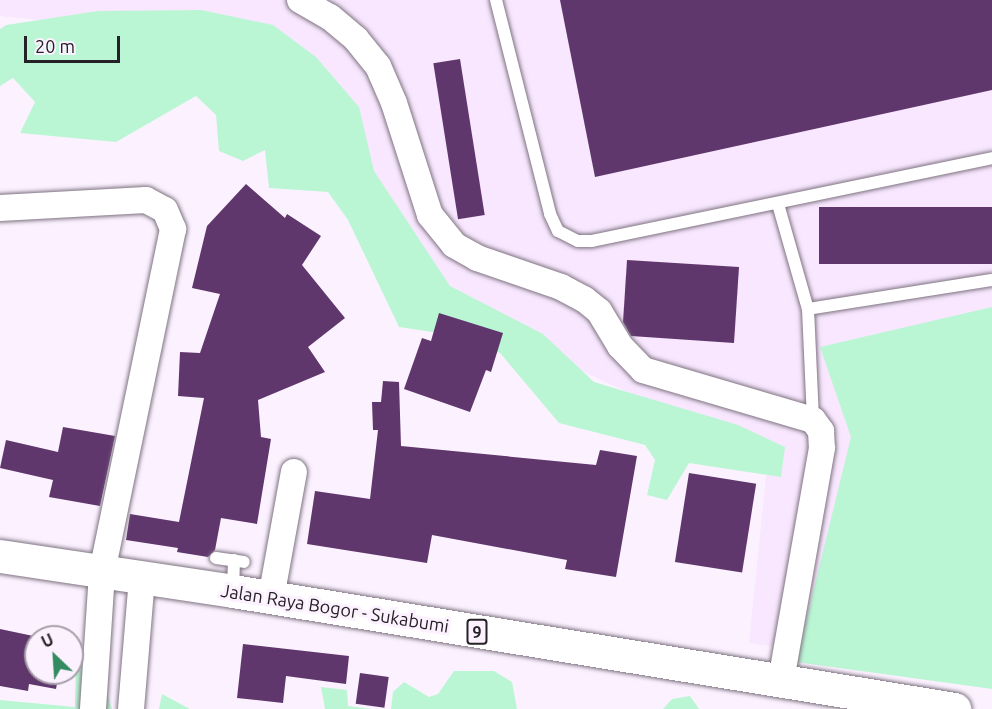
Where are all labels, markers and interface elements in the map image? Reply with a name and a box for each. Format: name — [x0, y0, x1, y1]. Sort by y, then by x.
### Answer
scale bar — [27, 24, 123, 62]
text: 20 m — [35, 36, 75, 56]
street label: Jalan Raya Bogor - Sukabumi — [219, 579, 451, 637]
road number: 9 — [465, 619, 489, 645]
north arrow — [24, 625, 84, 685]
text: U — [38, 630, 56, 651]

